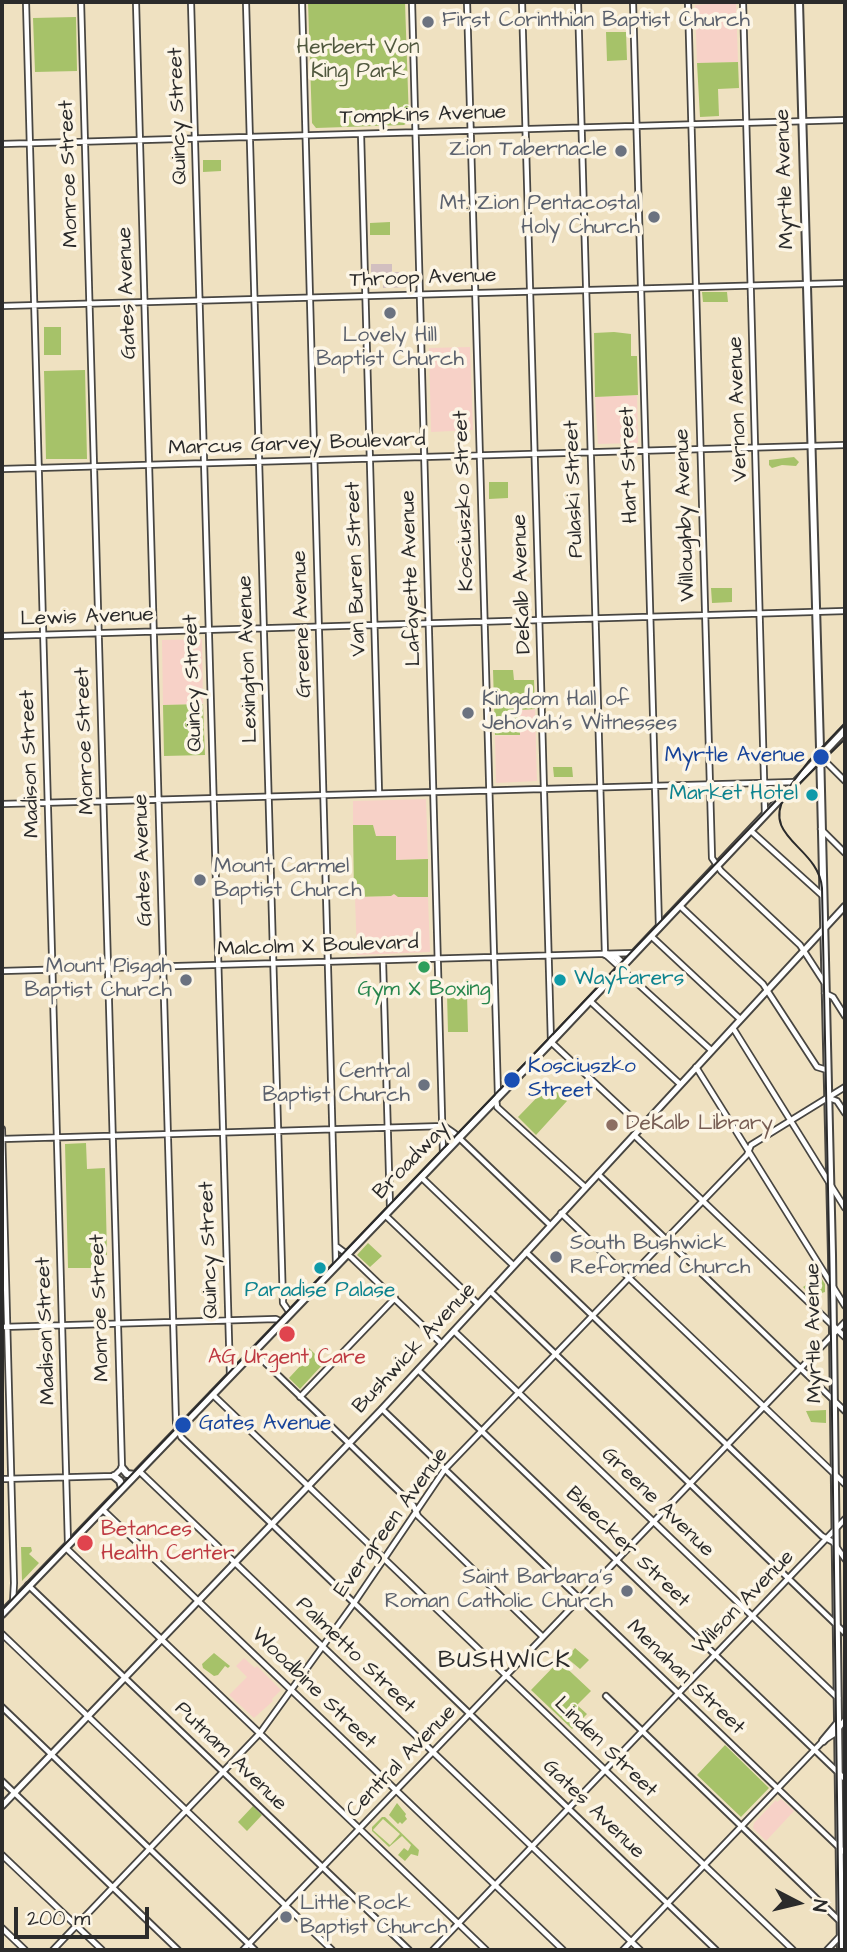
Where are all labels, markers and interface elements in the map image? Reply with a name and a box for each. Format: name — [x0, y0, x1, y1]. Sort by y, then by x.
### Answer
place label: First Corinthian Baptist Church — [442, 9, 750, 35]
marker: First Corinthian Baptist Church — [420, 14, 436, 30]
park label: Herbert Von King Park — [297, 36, 419, 86]
street label: Quincy Street — [164, 47, 194, 185]
street label: Monroe Street — [55, 100, 85, 248]
street label: Tompkins Avenue — [339, 100, 507, 132]
street label: Myrtle Avenue — [771, 108, 801, 250]
place label: Zion Tabernacle — [449, 138, 607, 164]
marker: Zion Tabernacle — [613, 143, 629, 159]
place label: Mt. Zion Pentacostal Holy Church — [440, 192, 640, 242]
marker: Mt. Zion Pentacostal Holy Church — [646, 209, 662, 225]
street label: Gates Avenue — [113, 226, 143, 360]
street label: Throop Avenue — [349, 264, 497, 294]
marker: Lovely Hill Baptist Church — [382, 305, 398, 321]
place label: Lovely Hill Baptist Church — [316, 324, 464, 374]
street label: Vernon Avenue — [724, 336, 754, 482]
street label: Hart Street — [615, 406, 645, 524]
street label: Kosciuszko Street — [449, 410, 481, 592]
street label: Pulaski Street — [560, 420, 590, 558]
street label: Marcus Garvey Boulevard — [168, 428, 426, 462]
street label: Willoughby Avenue — [670, 428, 702, 602]
street label: Van Buren Street — [341, 481, 373, 657]
street label: Lafayette Avenue — [396, 489, 428, 667]
street label: DeKalb Avenue — [508, 514, 538, 654]
street label: Greene Avenue — [288, 550, 318, 698]
street label: Lexington Avenue — [233, 575, 265, 743]
street label: Lewis Avenue — [20, 603, 154, 633]
street label: Quincy Street — [179, 614, 209, 752]
street label: Monroe Street — [71, 667, 101, 815]
place label: Kingdom Hall of Jehovah's Witnesses — [482, 688, 677, 738]
street label: Madison Street — [16, 690, 46, 838]
marker: Kingdom Hall of Jehovah's Witnesses — [460, 705, 476, 721]
place label: Myrtle Avenue — [665, 744, 805, 770]
marker: Myrtle Avenue — [811, 747, 831, 767]
place label: Market Hotel — [670, 782, 798, 808]
marker: Market Hotel — [804, 787, 820, 803]
street label: Gates Avenue — [129, 793, 159, 927]
place label: Mount Carmel Baptist Church — [214, 855, 362, 905]
marker: Mount Carmel Baptist Church — [192, 872, 208, 888]
street label: Malcolm X Boulevard — [217, 931, 419, 963]
place label: Mount Pisgah Baptist Church — [24, 955, 172, 1005]
marker: Gym X Boxing — [416, 959, 432, 975]
place label: Wayfarers — [574, 967, 684, 993]
marker: Mount Pisgah Baptist Church — [178, 972, 194, 988]
marker: Wayfarers — [552, 972, 568, 988]
place label: Gym X Boxing — [358, 978, 490, 1004]
place label: Kosciuszko Street — [528, 1055, 636, 1105]
place label: Central Baptist Church — [262, 1060, 410, 1110]
marker: Kosciuszko Street — [502, 1070, 522, 1090]
marker: Central Baptist Church — [416, 1077, 432, 1093]
place label: DeKalb Library — [626, 1112, 773, 1138]
street label: Broadway — [369, 1117, 455, 1205]
marker: DeKalb Library — [604, 1117, 620, 1133]
street label: Quincy Street — [195, 1181, 225, 1319]
place label: South Bushwick Reformed Church — [570, 1232, 750, 1282]
street label: Monroe Street — [86, 1234, 116, 1382]
marker: South Bushwick Reformed Church — [548, 1249, 564, 1265]
street label: Madison Street — [32, 1257, 62, 1405]
marker: Paradise Palase — [312, 1260, 328, 1276]
street label: Myrtle Avenue — [801, 1263, 829, 1403]
street label: Bushwick Avenue — [348, 1278, 482, 1420]
place label: Paradise Palase — [245, 1279, 395, 1305]
marker: AG Urgent Care — [277, 1324, 297, 1344]
place label: AG Urgent Care — [208, 1346, 366, 1372]
place label: Gates Avenue — [199, 1412, 331, 1438]
marker: Gates Avenue — [173, 1415, 193, 1435]
street label: Evergreen Avenue — [329, 1443, 455, 1603]
street label: Greene Avenue — [595, 1443, 719, 1563]
street label: Bleecker Street — [560, 1482, 694, 1614]
place label: Betances Health Center — [101, 1518, 235, 1568]
marker: Betances Health Center — [75, 1533, 95, 1553]
street label: Wilson Avenue — [688, 1545, 800, 1661]
place label: Saint Barbara's Roman Catholic Church — [385, 1566, 613, 1616]
marker: Saint Barbara's Roman Catholic Church — [619, 1583, 635, 1599]
street label: Palmetto Street — [290, 1592, 420, 1720]
street label: Menahan Street — [621, 1615, 749, 1741]
street label: Woodbine Street — [245, 1623, 381, 1755]
district label: BUSHWICK — [439, 1648, 571, 1676]
street label: Linden Street — [548, 1692, 662, 1804]
street label: Putnam Avenue — [168, 1697, 292, 1817]
street label: Central Avenue — [342, 1700, 462, 1824]
street label: Gates Avenue — [537, 1755, 649, 1865]
north arrow — [763, 1868, 833, 1938]
scale bar — [18, 1892, 152, 1936]
place label: Little Rock Baptist Church — [300, 1892, 448, 1942]
text: N — [805, 1898, 833, 1913]
text: 200 m — [27, 1904, 90, 1933]
marker: Little Rock Baptist Church — [278, 1909, 294, 1925]

